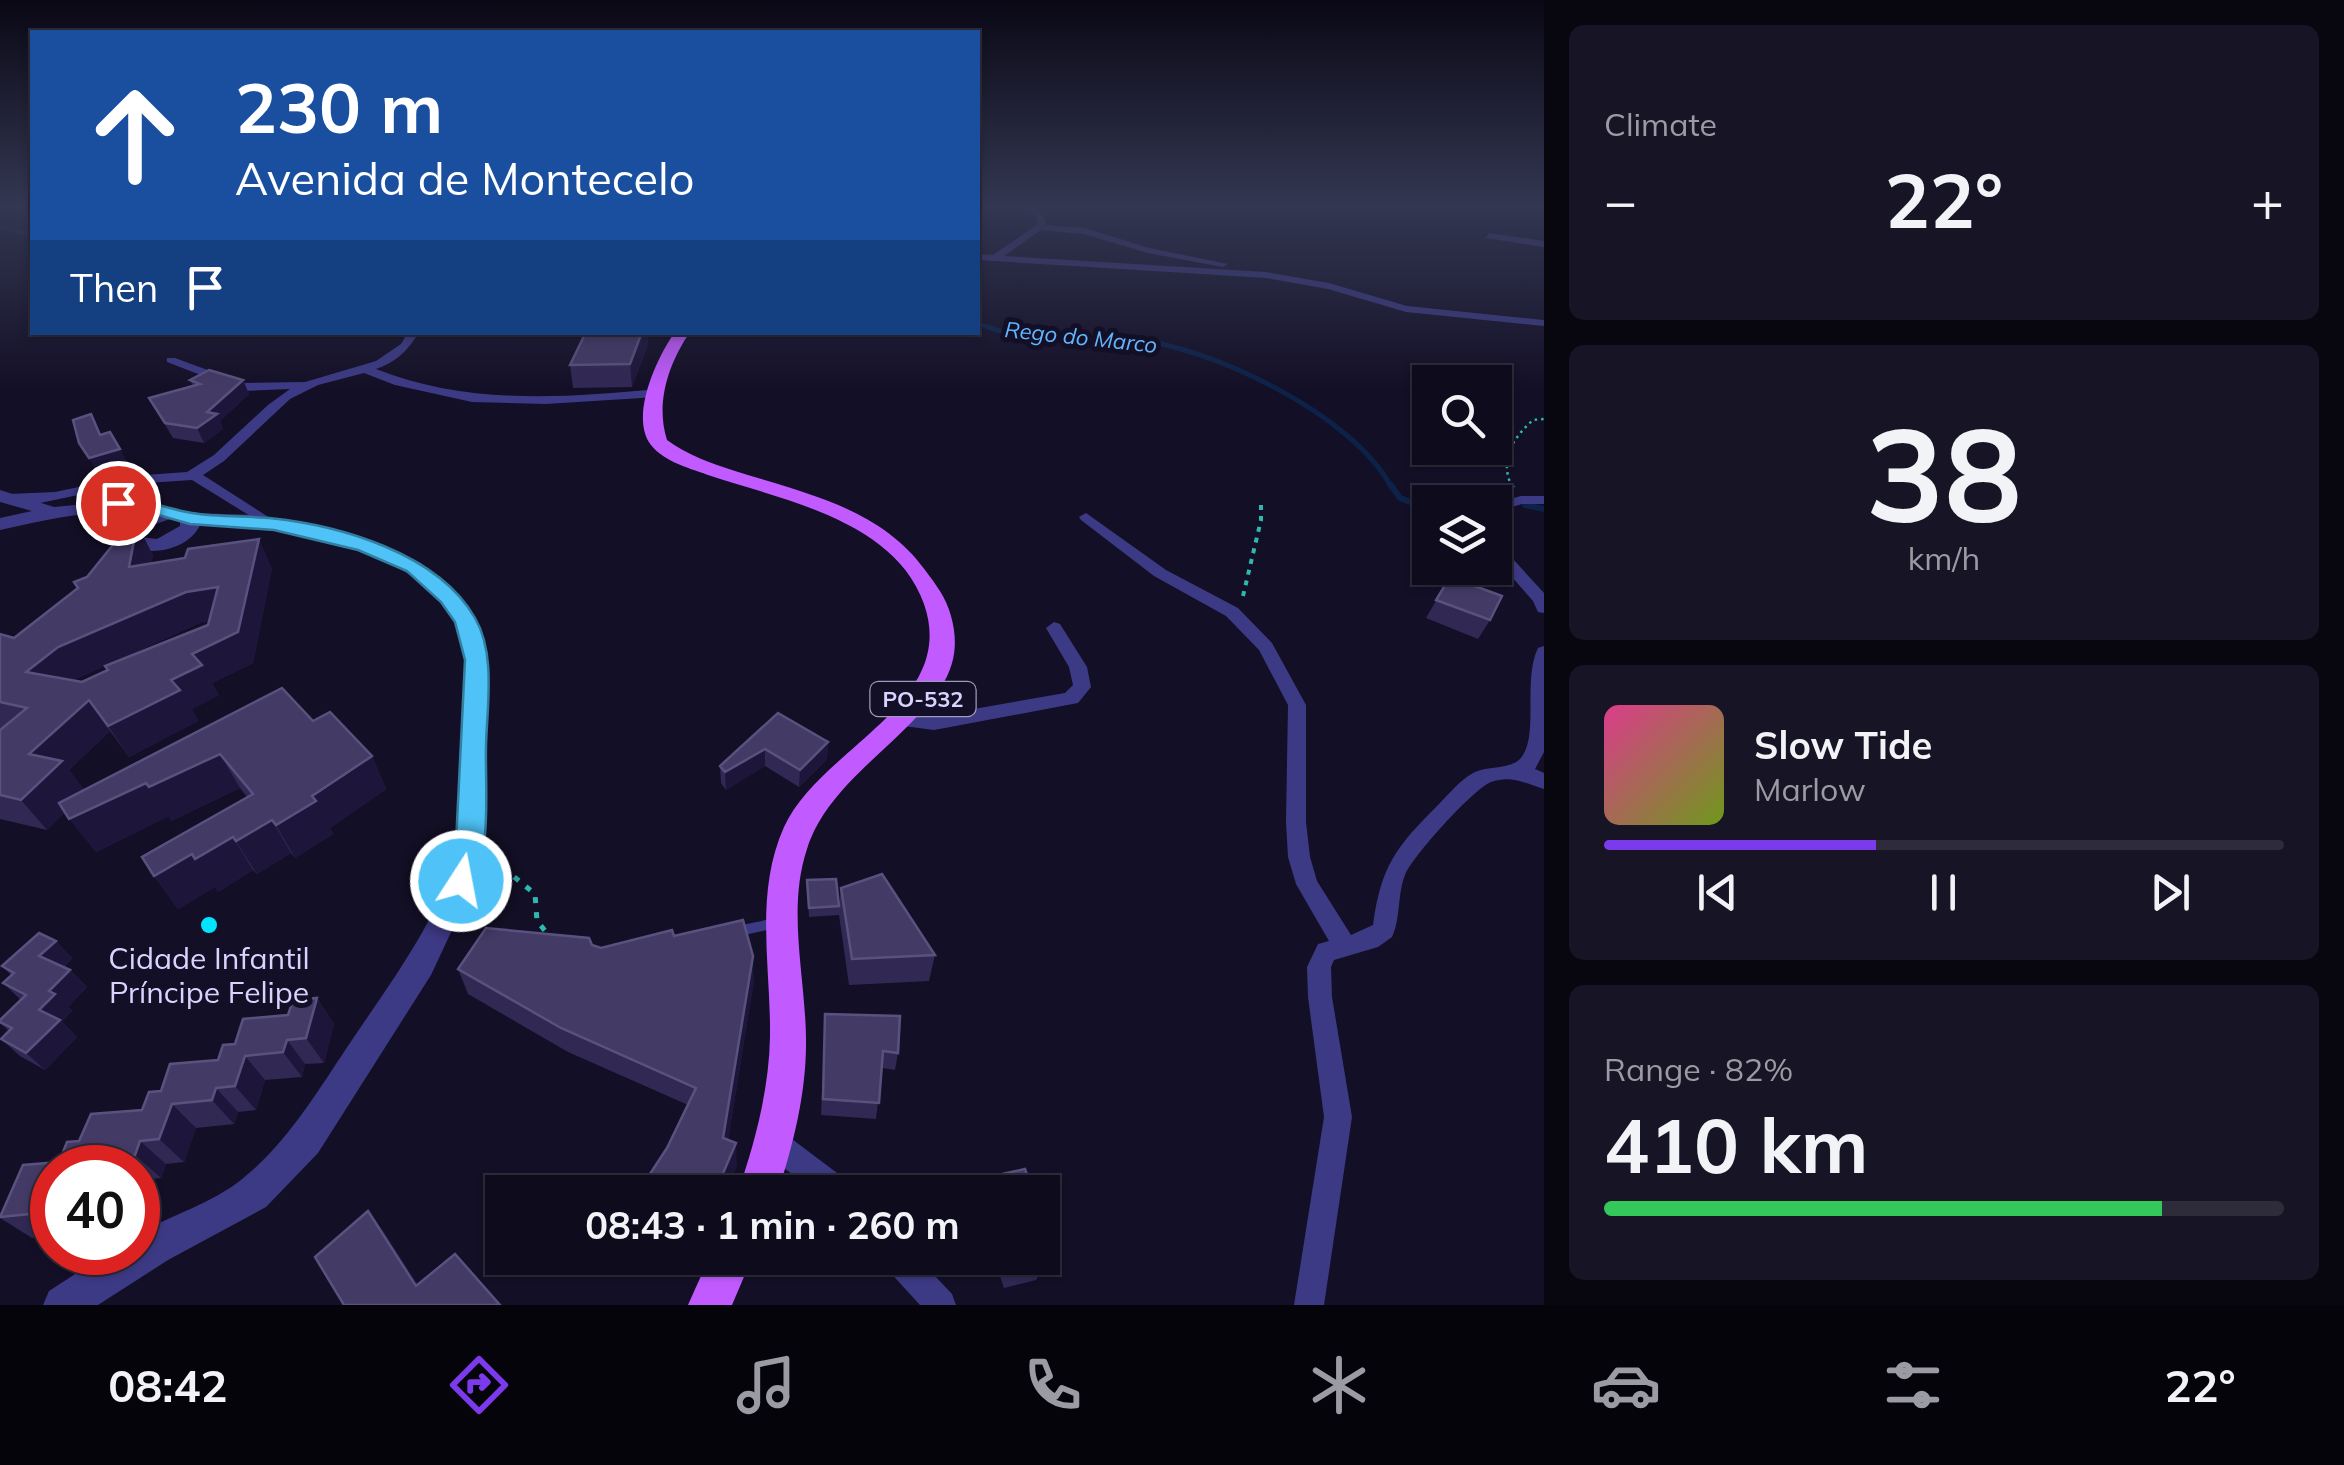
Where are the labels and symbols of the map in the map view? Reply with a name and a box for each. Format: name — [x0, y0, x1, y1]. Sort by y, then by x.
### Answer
water label: Rego do Marco — [1003, 315, 1159, 359]
pin — [76, 461, 161, 546]
road number: PO-532 — [870, 682, 976, 716]
position arrow — [409, 829, 513, 933]
marker: Cidade Infantil Príncipe Felipe — [198, 914, 220, 936]
place label: Cidade Infantil Príncipe Felipe — [108, 939, 310, 1011]
speed limit sign: 40 — [30, 1145, 160, 1275]

